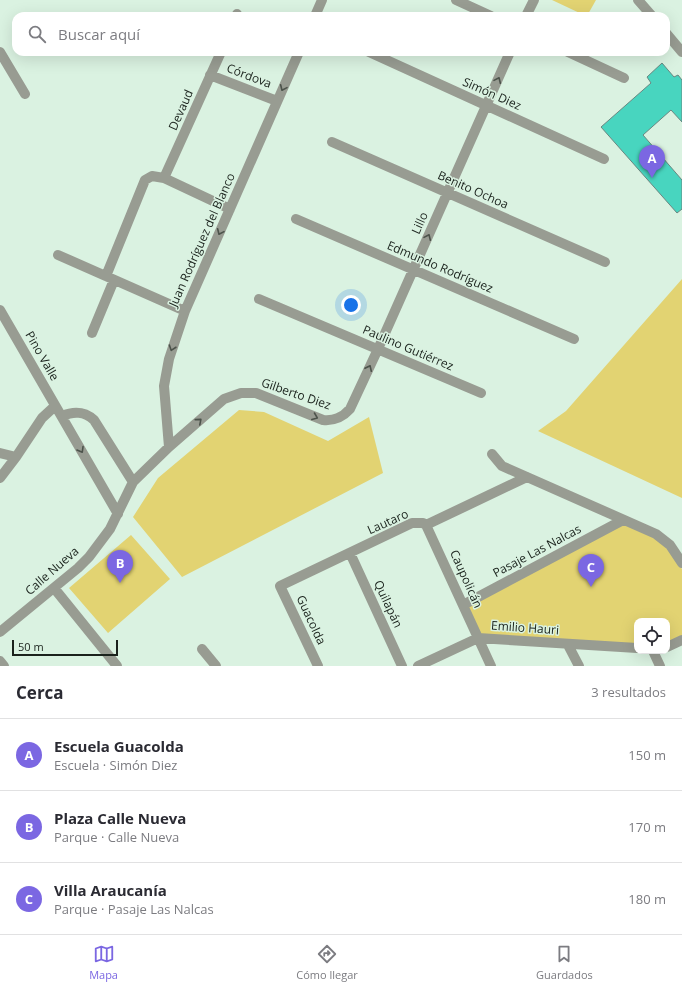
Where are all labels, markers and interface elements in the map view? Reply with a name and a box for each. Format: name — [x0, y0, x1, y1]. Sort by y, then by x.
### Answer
search box — [12, 12, 670, 56]
icon: search — [26, 23, 48, 45]
text: Buscar aquí — [58, 24, 140, 44]
street label: Córdova — [224, 59, 274, 92]
street label: Simón Diez — [460, 73, 525, 114]
one-way arrow — [493, 76, 501, 84]
one-way arrow — [280, 83, 288, 91]
street label: Devaud — [164, 87, 197, 133]
pin: A — [639, 145, 665, 178]
street label: Benito Ochoa — [435, 166, 511, 213]
street label: Juan Rodríguez del Blanco — [164, 170, 239, 310]
street label: Lillo — [407, 209, 432, 237]
one-way arrow — [217, 228, 225, 236]
one-way arrow — [423, 233, 431, 241]
street label: Edmundo Rodríguez — [385, 237, 496, 297]
your location — [341, 295, 361, 315]
street label: Paulino Gutiérrez — [360, 321, 457, 375]
street label: Pino Valle — [21, 328, 64, 384]
one-way arrow — [169, 345, 177, 352]
one-way arrow — [364, 365, 372, 372]
street label: Gilberto Diez — [259, 374, 334, 413]
one-way arrow — [311, 412, 318, 420]
one-way arrow — [194, 418, 202, 426]
one-way arrow — [77, 446, 84, 453]
street label: Lautaro — [365, 505, 411, 538]
street label: Pasaje Las Nalcas — [490, 520, 584, 581]
street label: Calle Nueva — [21, 543, 82, 599]
street label: Caupolicán — [446, 547, 487, 611]
pin: B — [107, 550, 133, 583]
pin: C — [578, 554, 604, 587]
street label: Quilapán — [370, 577, 407, 630]
street label: Guacolda — [293, 592, 330, 647]
street label: Emilio Hauri — [491, 617, 560, 638]
map controls — [634, 618, 670, 654]
button: locate — [634, 618, 670, 654]
scale bar — [12, 638, 118, 657]
text: 50 m — [18, 639, 44, 654]
text: Cerca — [16, 681, 64, 704]
text: 3 resultados — [591, 683, 666, 701]
text: Escuela Guacolda — [54, 736, 184, 756]
text: A — [25, 746, 33, 764]
text: 150 m — [628, 746, 666, 764]
text: Escuela · Simón Diez — [54, 756, 177, 774]
text: Plaza Calle Nueva — [54, 808, 186, 828]
text: B — [25, 818, 33, 836]
text: 170 m — [628, 818, 666, 836]
text: Parque · Calle Nueva — [54, 828, 179, 846]
text: Villa Araucanía — [54, 880, 167, 900]
text: C — [25, 890, 33, 908]
text: 180 m — [628, 890, 666, 908]
text: Parque · Pasaje Las Nalcas — [54, 900, 214, 918]
tab: Mapa — [89, 943, 118, 982]
tab: Cómo llegar — [296, 943, 358, 982]
tab: Guardados — [536, 943, 593, 982]

